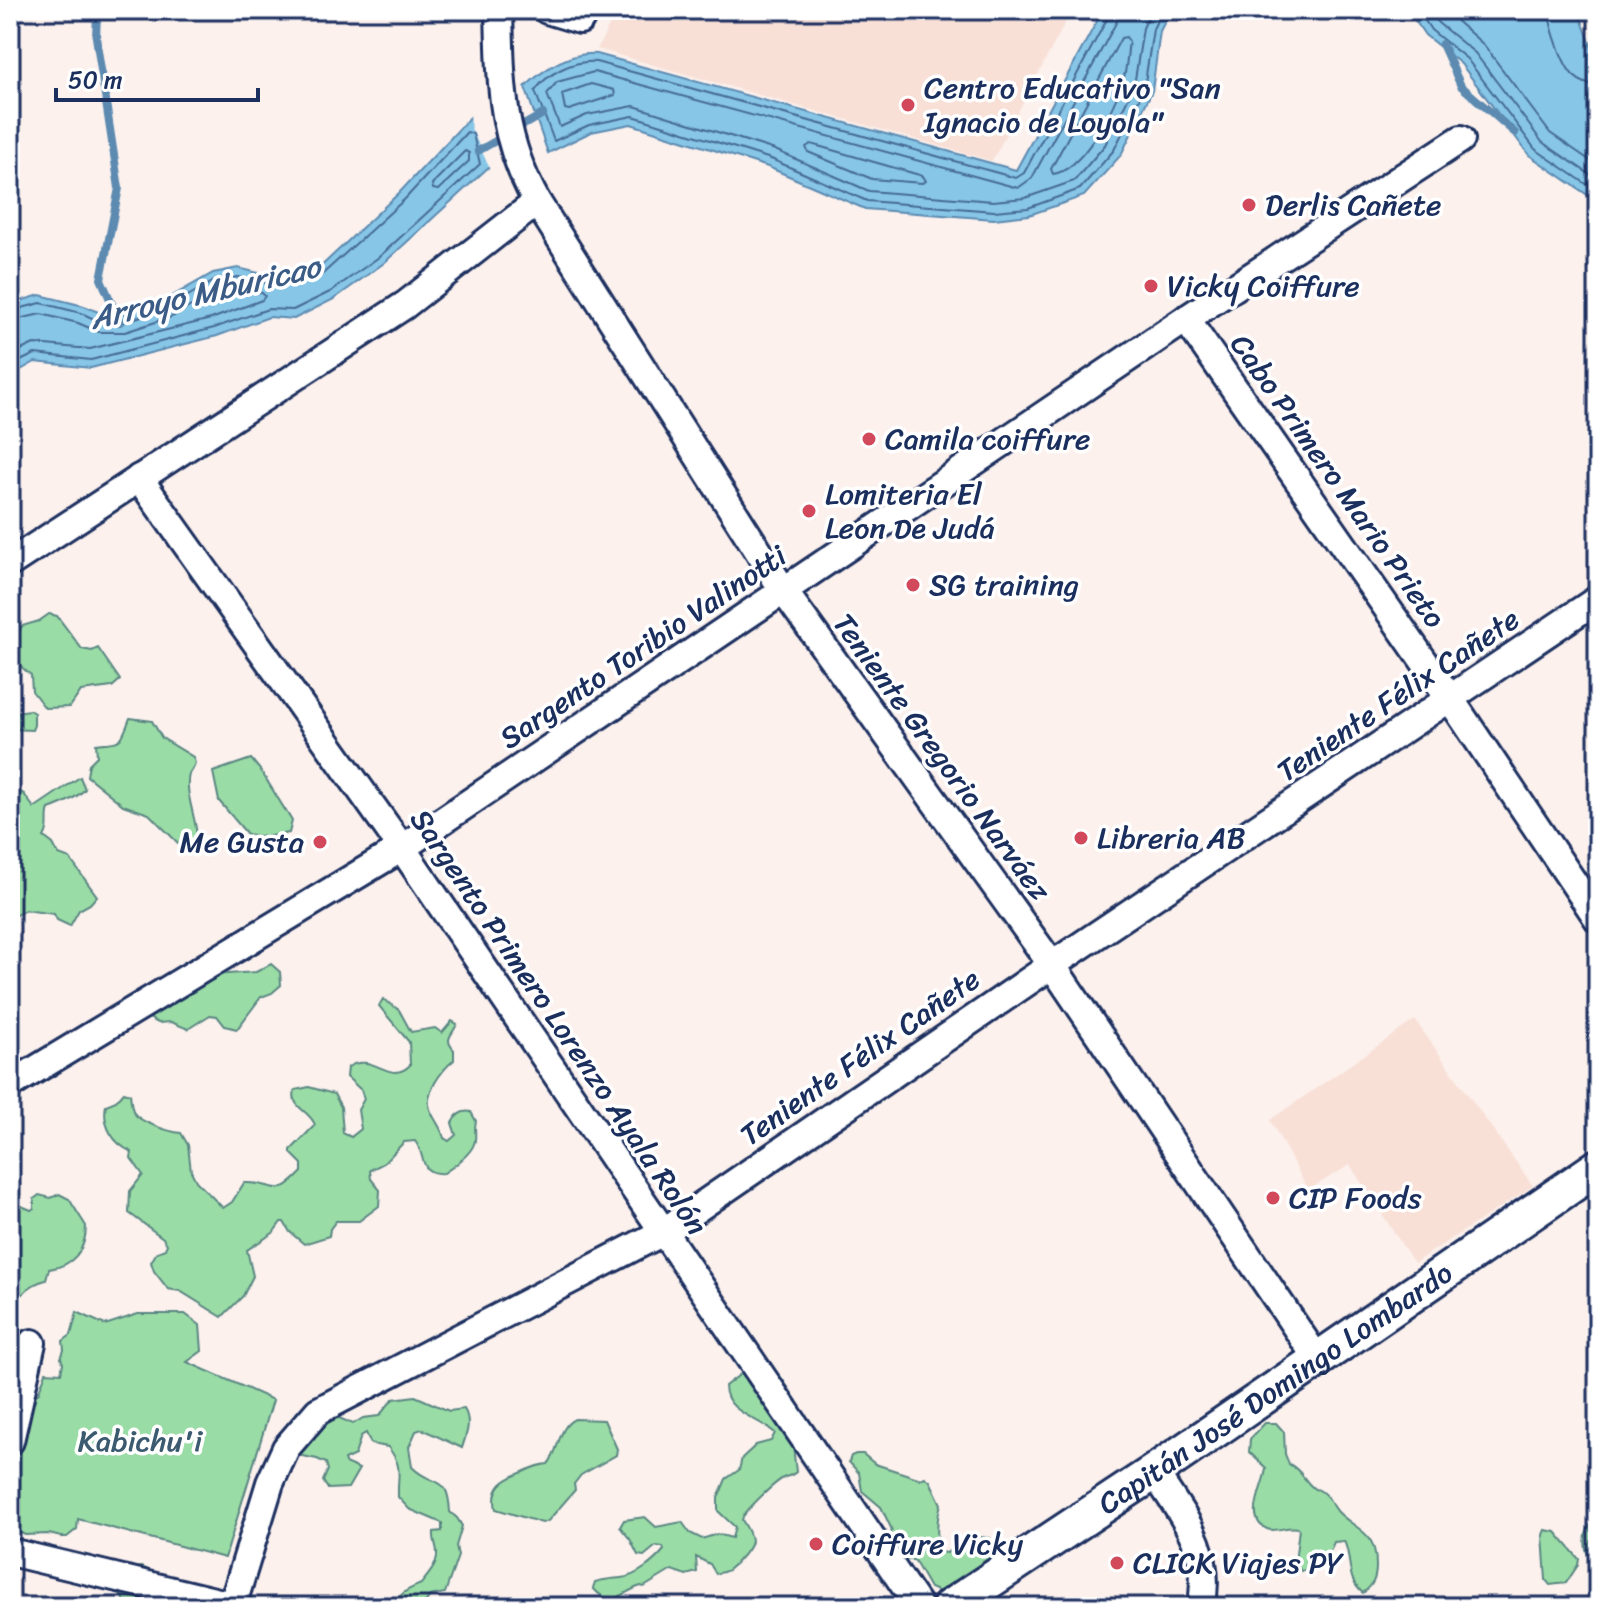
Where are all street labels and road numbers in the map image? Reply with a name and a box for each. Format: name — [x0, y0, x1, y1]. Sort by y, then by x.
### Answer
street label: Cabo Primero Mario Prieto — [1215, 322, 1461, 640]
street label: Sargento Toribio Valinotti — [488, 529, 800, 764]
street label: Teniente Félix Cañete — [1265, 593, 1531, 797]
street label: Teniente Gregorio Narváez — [818, 601, 1066, 914]
street label: Sargento Primero Lorenzo Ayala Rolón — [395, 797, 723, 1247]
street label: Teniente Félix Cañete — [728, 953, 992, 1161]
street label: Capitán José Domingo Lombardo — [1086, 1247, 1464, 1529]

